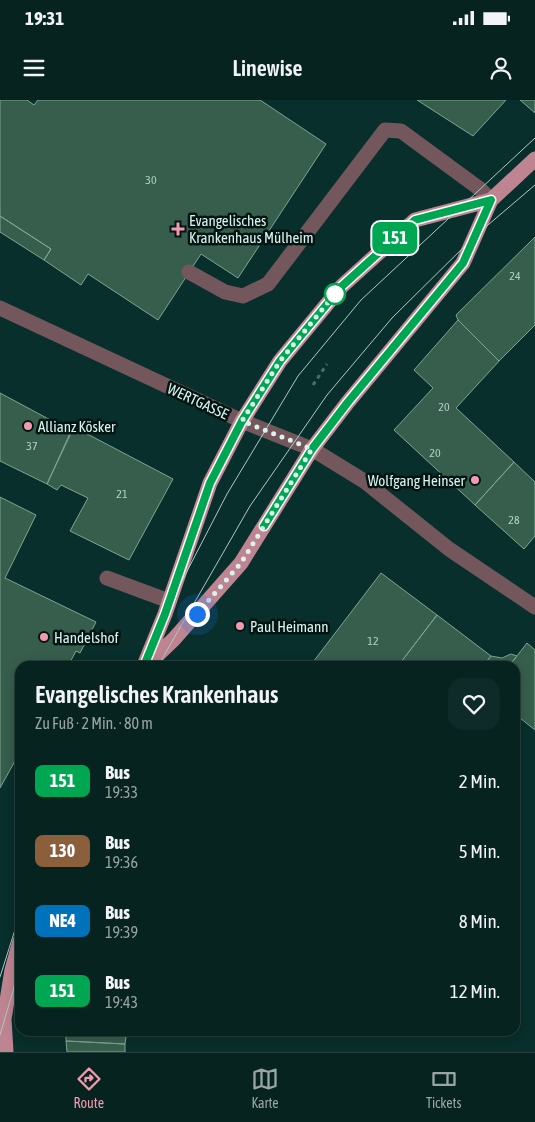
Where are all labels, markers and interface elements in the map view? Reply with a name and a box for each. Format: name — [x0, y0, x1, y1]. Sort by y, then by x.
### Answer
text: 19:31 — [25, 7, 64, 29]
icon: menu — [20, 54, 48, 82]
icon: person — [487, 54, 515, 82]
text: Linewise — [233, 55, 302, 81]
house number: 30 — [145, 173, 157, 187]
place label: Evangelisches Krankenhaus Mülheim — [189, 212, 314, 246]
marker: Evangelisches Krankenhaus Mülheim — [171, 222, 185, 236]
line badge: 151 — [366, 222, 424, 254]
text: 151 — [382, 227, 408, 248]
house number: 24 — [509, 269, 521, 283]
unlabelled marker — [324, 283, 346, 305]
street label: WERTGASSE — [165, 379, 232, 423]
house number: 20 — [438, 400, 450, 414]
place label: Allianz Kösker — [38, 418, 116, 435]
marker: Allianz Kösker — [22, 420, 34, 432]
house number: 37 — [26, 439, 38, 453]
house number: 20 — [429, 446, 441, 460]
place label: Wolfgang Heinser — [368, 472, 466, 489]
marker: Wolfgang Heinser — [469, 474, 481, 486]
house number: 21 — [116, 487, 128, 501]
house number: 28 — [508, 513, 520, 527]
your location — [185, 602, 210, 627]
place label: Paul Heimann — [250, 618, 329, 635]
marker: Paul Heimann — [234, 620, 246, 632]
place label: Handelshof — [54, 629, 119, 646]
marker: Handelshof — [38, 631, 50, 643]
house number: 12 — [367, 634, 379, 648]
button: heart — [448, 678, 500, 730]
text: Evangelisches Krankenhaus — [35, 681, 279, 708]
text: Zu Fuß · 2 Min. · 80 m — [35, 714, 153, 732]
text: Bus — [105, 761, 130, 783]
text: 151 — [50, 770, 75, 791]
text: 2 Min. — [459, 770, 500, 792]
text: 19:33 — [105, 783, 138, 801]
text: Bus — [105, 831, 130, 853]
text: 130 — [50, 840, 75, 861]
text: 5 Min. — [459, 840, 500, 862]
text: 19:36 — [105, 853, 138, 871]
text: Bus — [105, 901, 130, 923]
text: NE4 — [49, 910, 76, 931]
text: 8 Min. — [459, 910, 500, 932]
text: 19:39 — [105, 923, 138, 941]
text: Bus — [105, 971, 130, 993]
text: 151 — [50, 980, 75, 1001]
text: 12 Min. — [450, 980, 500, 1002]
text: 19:43 — [105, 993, 138, 1011]
tab: Route — [73, 1065, 104, 1111]
tab: Karte — [251, 1065, 279, 1111]
tab: Tickets — [426, 1065, 462, 1111]

